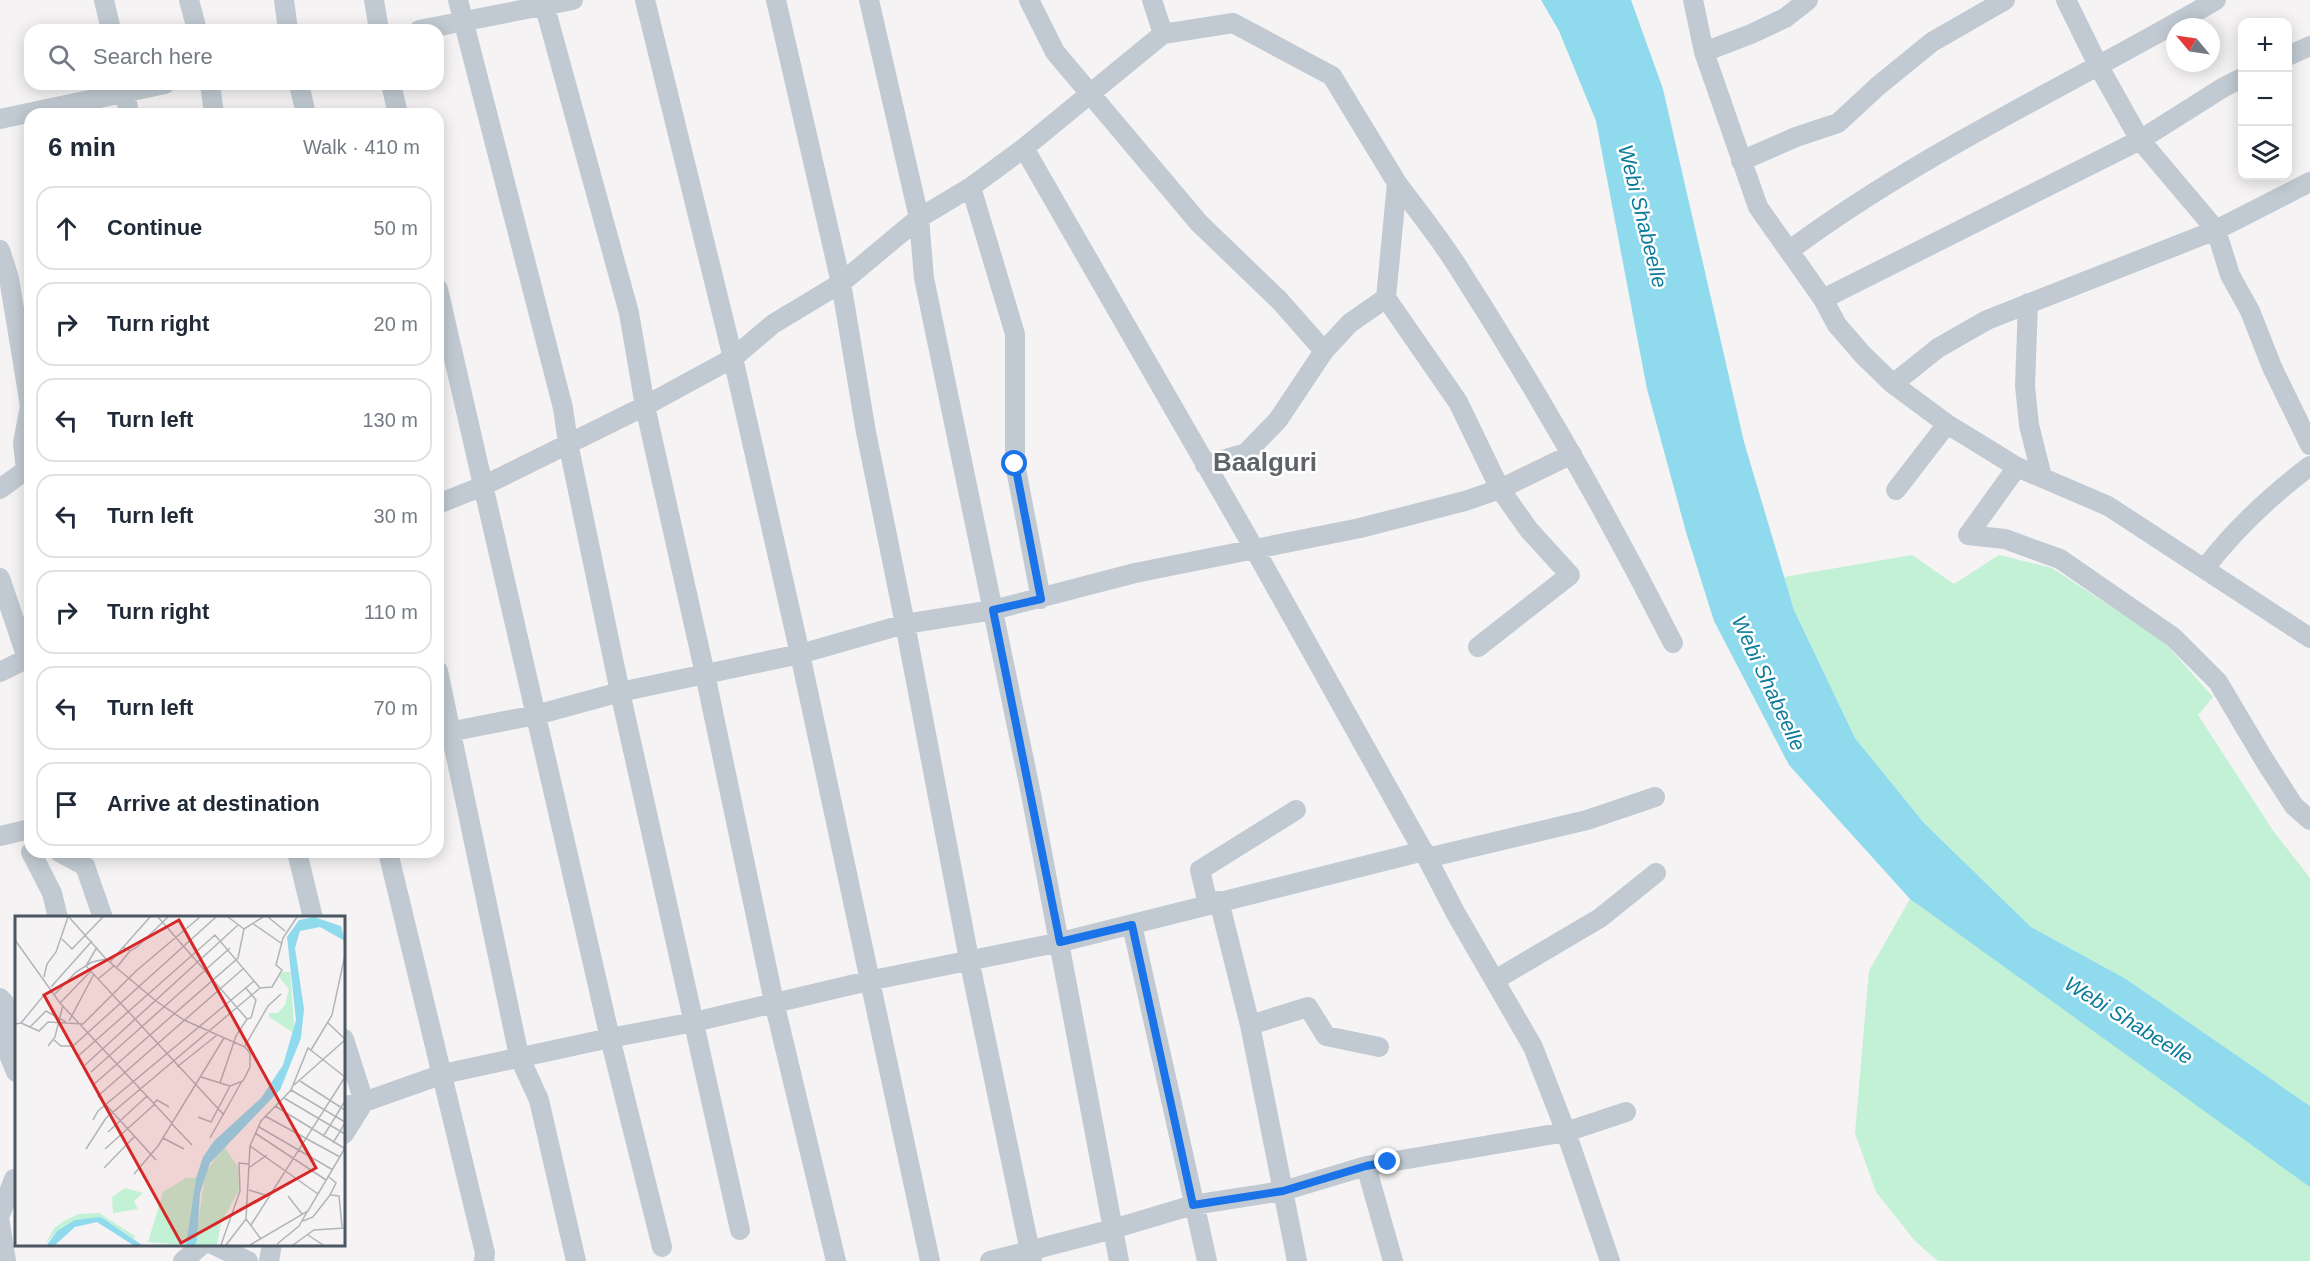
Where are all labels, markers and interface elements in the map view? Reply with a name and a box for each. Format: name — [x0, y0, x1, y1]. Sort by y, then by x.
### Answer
north arrow — [2166, 18, 2220, 72]
map controls — [2238, 18, 2292, 180]
button: + — [2238, 18, 2292, 72]
search box — [24, 24, 444, 90]
icon: search — [45, 41, 78, 74]
text: Search here — [93, 44, 213, 69]
button: − — [2238, 72, 2292, 126]
button: layers — [2238, 126, 2292, 180]
text: 6 min — [48, 132, 116, 162]
text: Walk · 410 m — [303, 136, 420, 158]
water label: Webi Shabeelle — [1614, 142, 1672, 290]
icon: ahead — [50, 212, 83, 245]
text: Continue — [107, 215, 202, 240]
text: 50 m — [374, 217, 418, 239]
icon: right — [50, 308, 83, 341]
text: Turn right — [107, 311, 209, 336]
text: 20 m — [374, 313, 418, 335]
icon: left — [50, 404, 83, 437]
text: Turn left — [107, 407, 193, 432]
text: 130 m — [362, 409, 418, 431]
district label: Baalguri — [1213, 447, 1317, 477]
route start — [1001, 450, 1027, 476]
icon: left — [50, 500, 83, 533]
text: Turn left — [107, 503, 193, 528]
text: 30 m — [374, 505, 418, 527]
icon: right — [50, 596, 83, 629]
text: Turn right — [107, 599, 209, 624]
text: 110 m — [364, 601, 418, 623]
water label: Webi Shabeelle — [1728, 612, 1810, 754]
icon: left — [50, 692, 83, 725]
text: Turn left — [107, 695, 193, 720]
text: 70 m — [374, 697, 418, 719]
icon: arrive — [50, 788, 83, 821]
text: Arrive at destination — [107, 791, 320, 816]
inset map — [15, 916, 345, 1246]
water label: Webi Shabeelle — [2061, 971, 2197, 1069]
route end — [1374, 1148, 1400, 1174]

